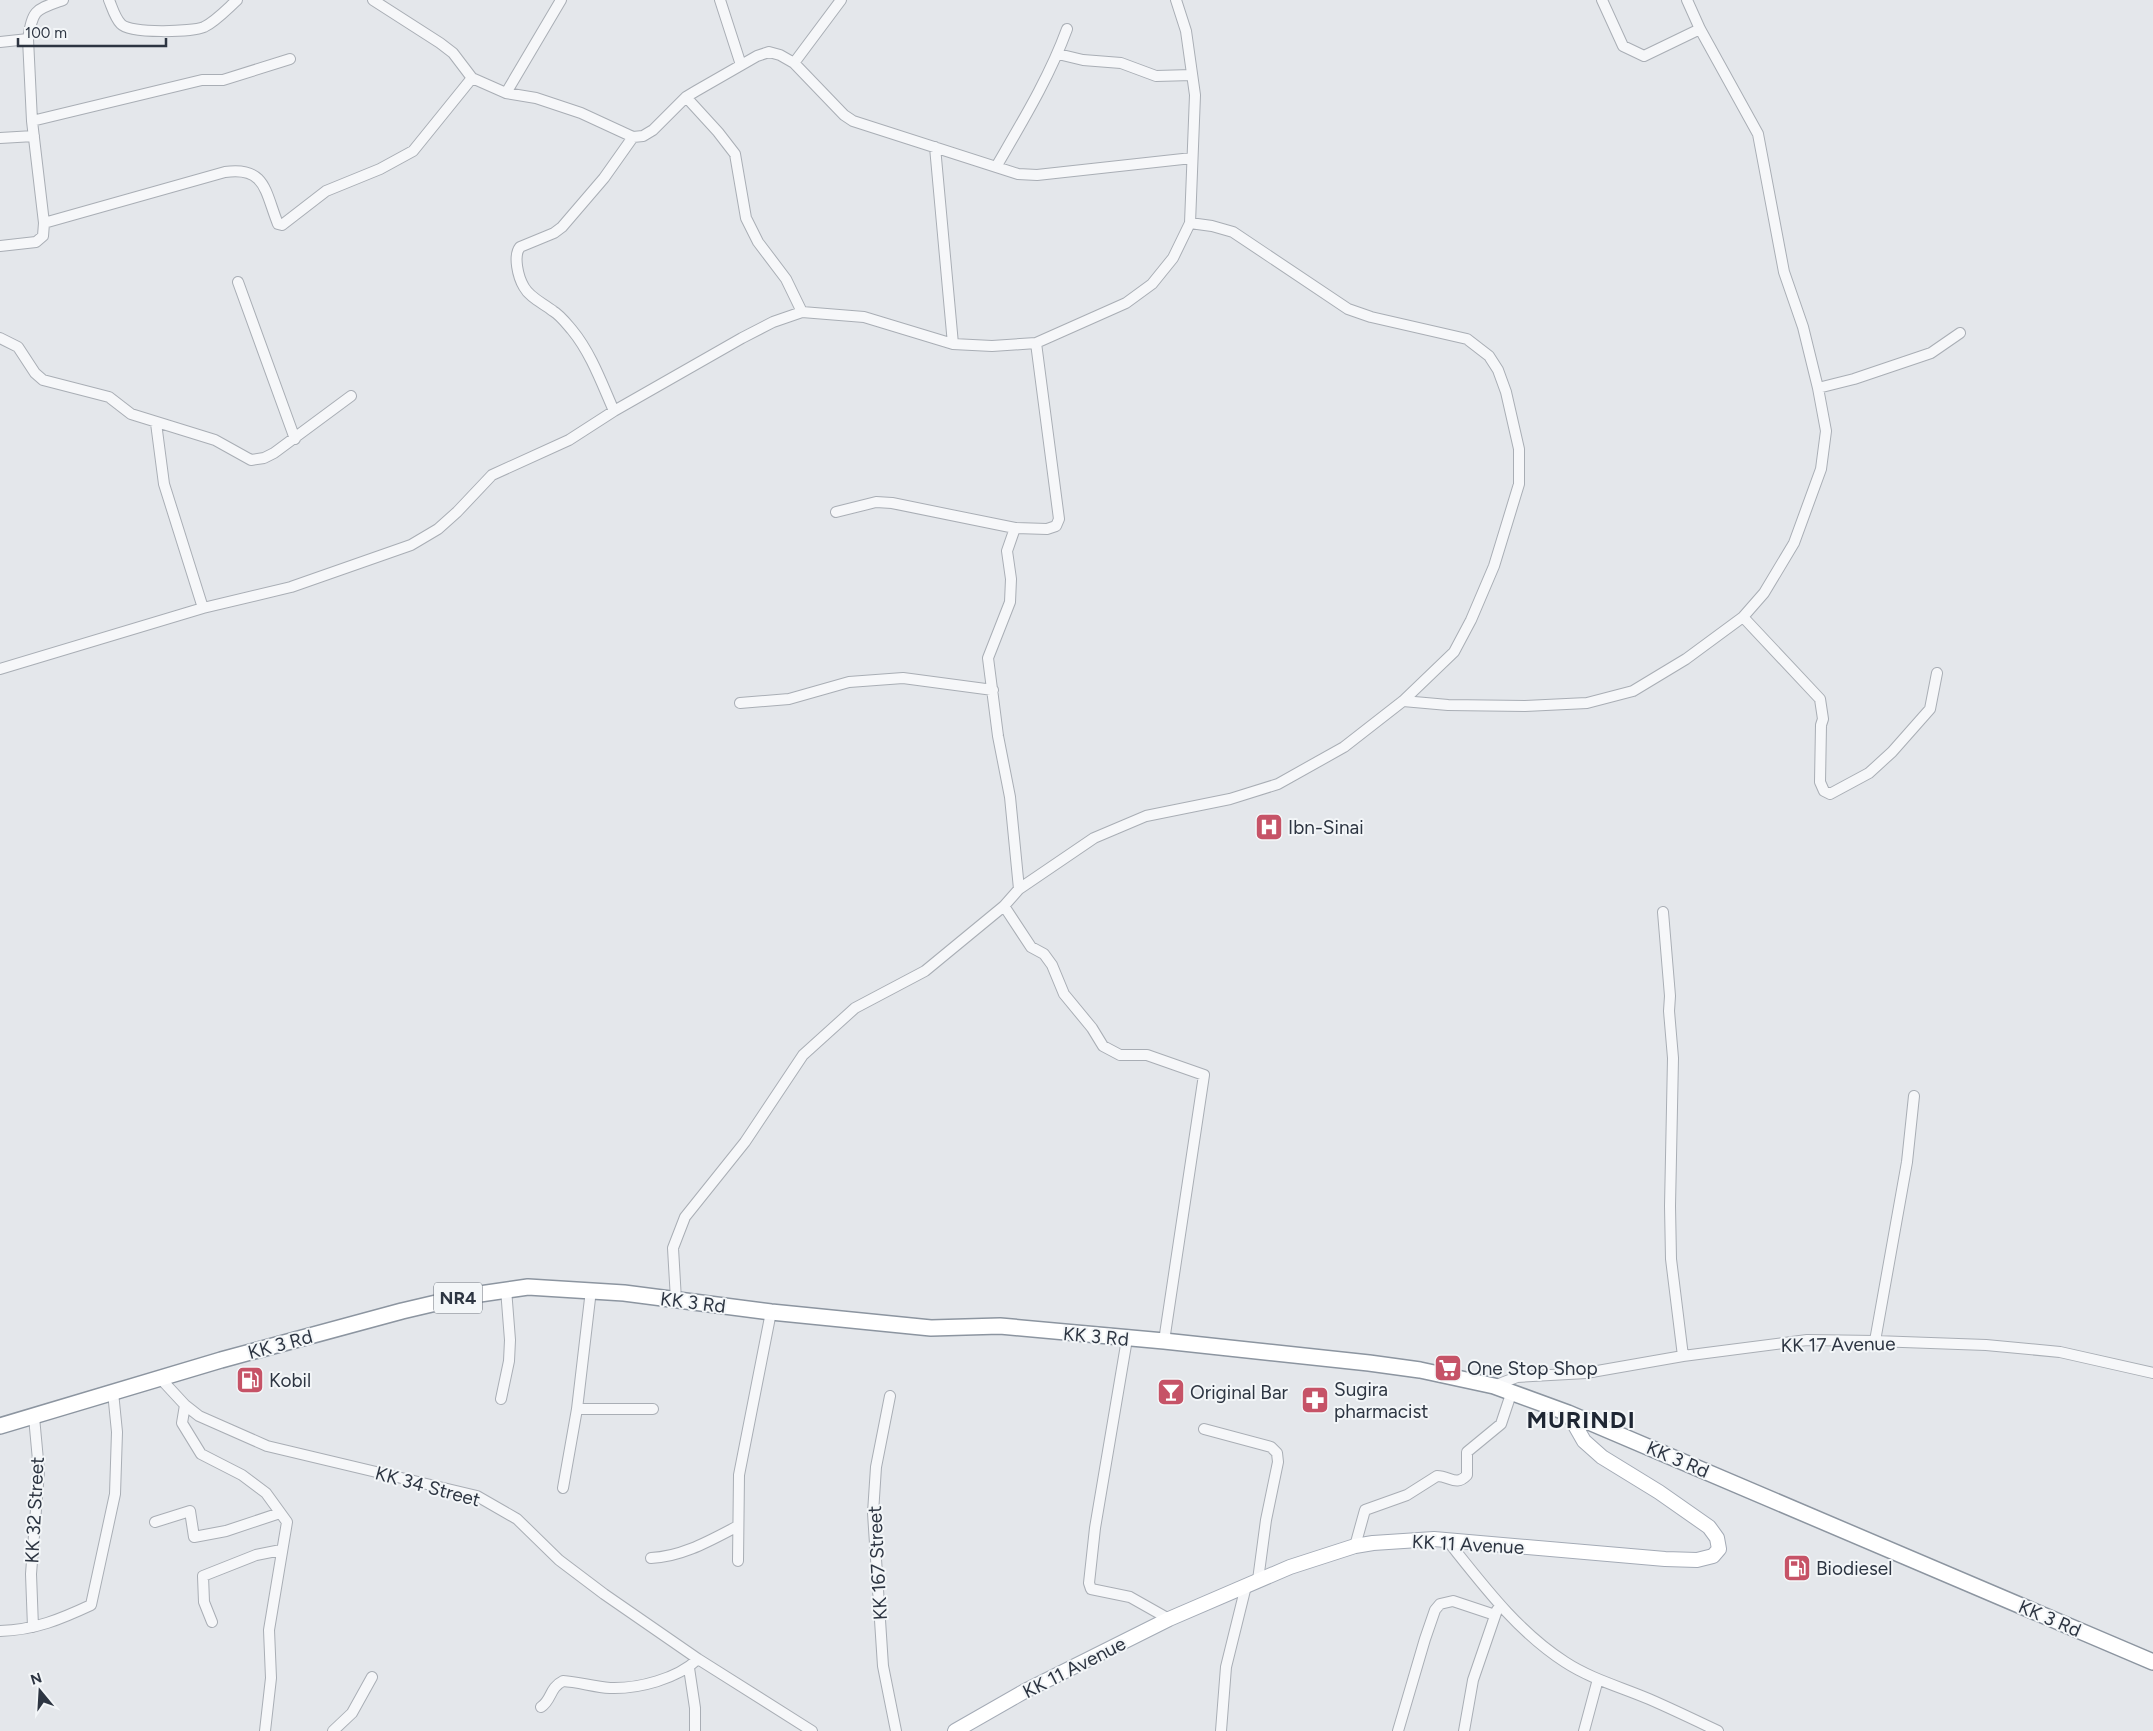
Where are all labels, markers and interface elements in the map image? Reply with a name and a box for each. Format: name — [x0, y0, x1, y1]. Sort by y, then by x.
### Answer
scale bar — [18, 15, 165, 47]
text: 100 m — [25, 24, 67, 42]
hospital icon: Ibn-Sinai — [1254, 812, 1284, 842]
place label: Ibn-Sinai — [1288, 816, 1364, 839]
road number: NR4 — [434, 1282, 482, 1314]
street label: KK 3 Rd — [659, 1287, 727, 1318]
street label: KK 3 Rd — [1062, 1322, 1130, 1351]
street label: KK 3 Rd — [245, 1325, 315, 1364]
street label: KK 17 Avenue — [1780, 1332, 1896, 1357]
supermarket icon: One Stop Shop — [1433, 1353, 1463, 1383]
place label: One Stop Shop — [1467, 1357, 1598, 1380]
fuel station icon: Kobil — [235, 1365, 265, 1395]
place label: Kobil — [269, 1369, 311, 1392]
bar icon: Original Bar — [1156, 1377, 1186, 1407]
place label: Sugira pharmacist — [1334, 1378, 1429, 1423]
place label: Original Bar — [1190, 1381, 1289, 1404]
pharmacy icon: Sugira pharmacist — [1300, 1385, 1330, 1415]
district label: MURINDI — [1526, 1405, 1636, 1434]
street label: KK 3 Rd — [1643, 1436, 1713, 1483]
street label: KK 32 Street — [20, 1456, 49, 1564]
street label: KK 34 Street — [373, 1461, 483, 1512]
street label: KK 167 Street — [863, 1505, 892, 1621]
street label: KK 11 Avenue — [1411, 1530, 1525, 1559]
fuel station icon: Biodiesel — [1782, 1553, 1812, 1583]
place label: Biodiesel — [1816, 1557, 1892, 1580]
street label: KK 3 Rd — [2015, 1595, 2085, 1642]
street label: KK 11 Avenue — [1019, 1632, 1130, 1703]
north arrow — [15, 1666, 65, 1716]
text: N — [28, 1669, 44, 1689]

